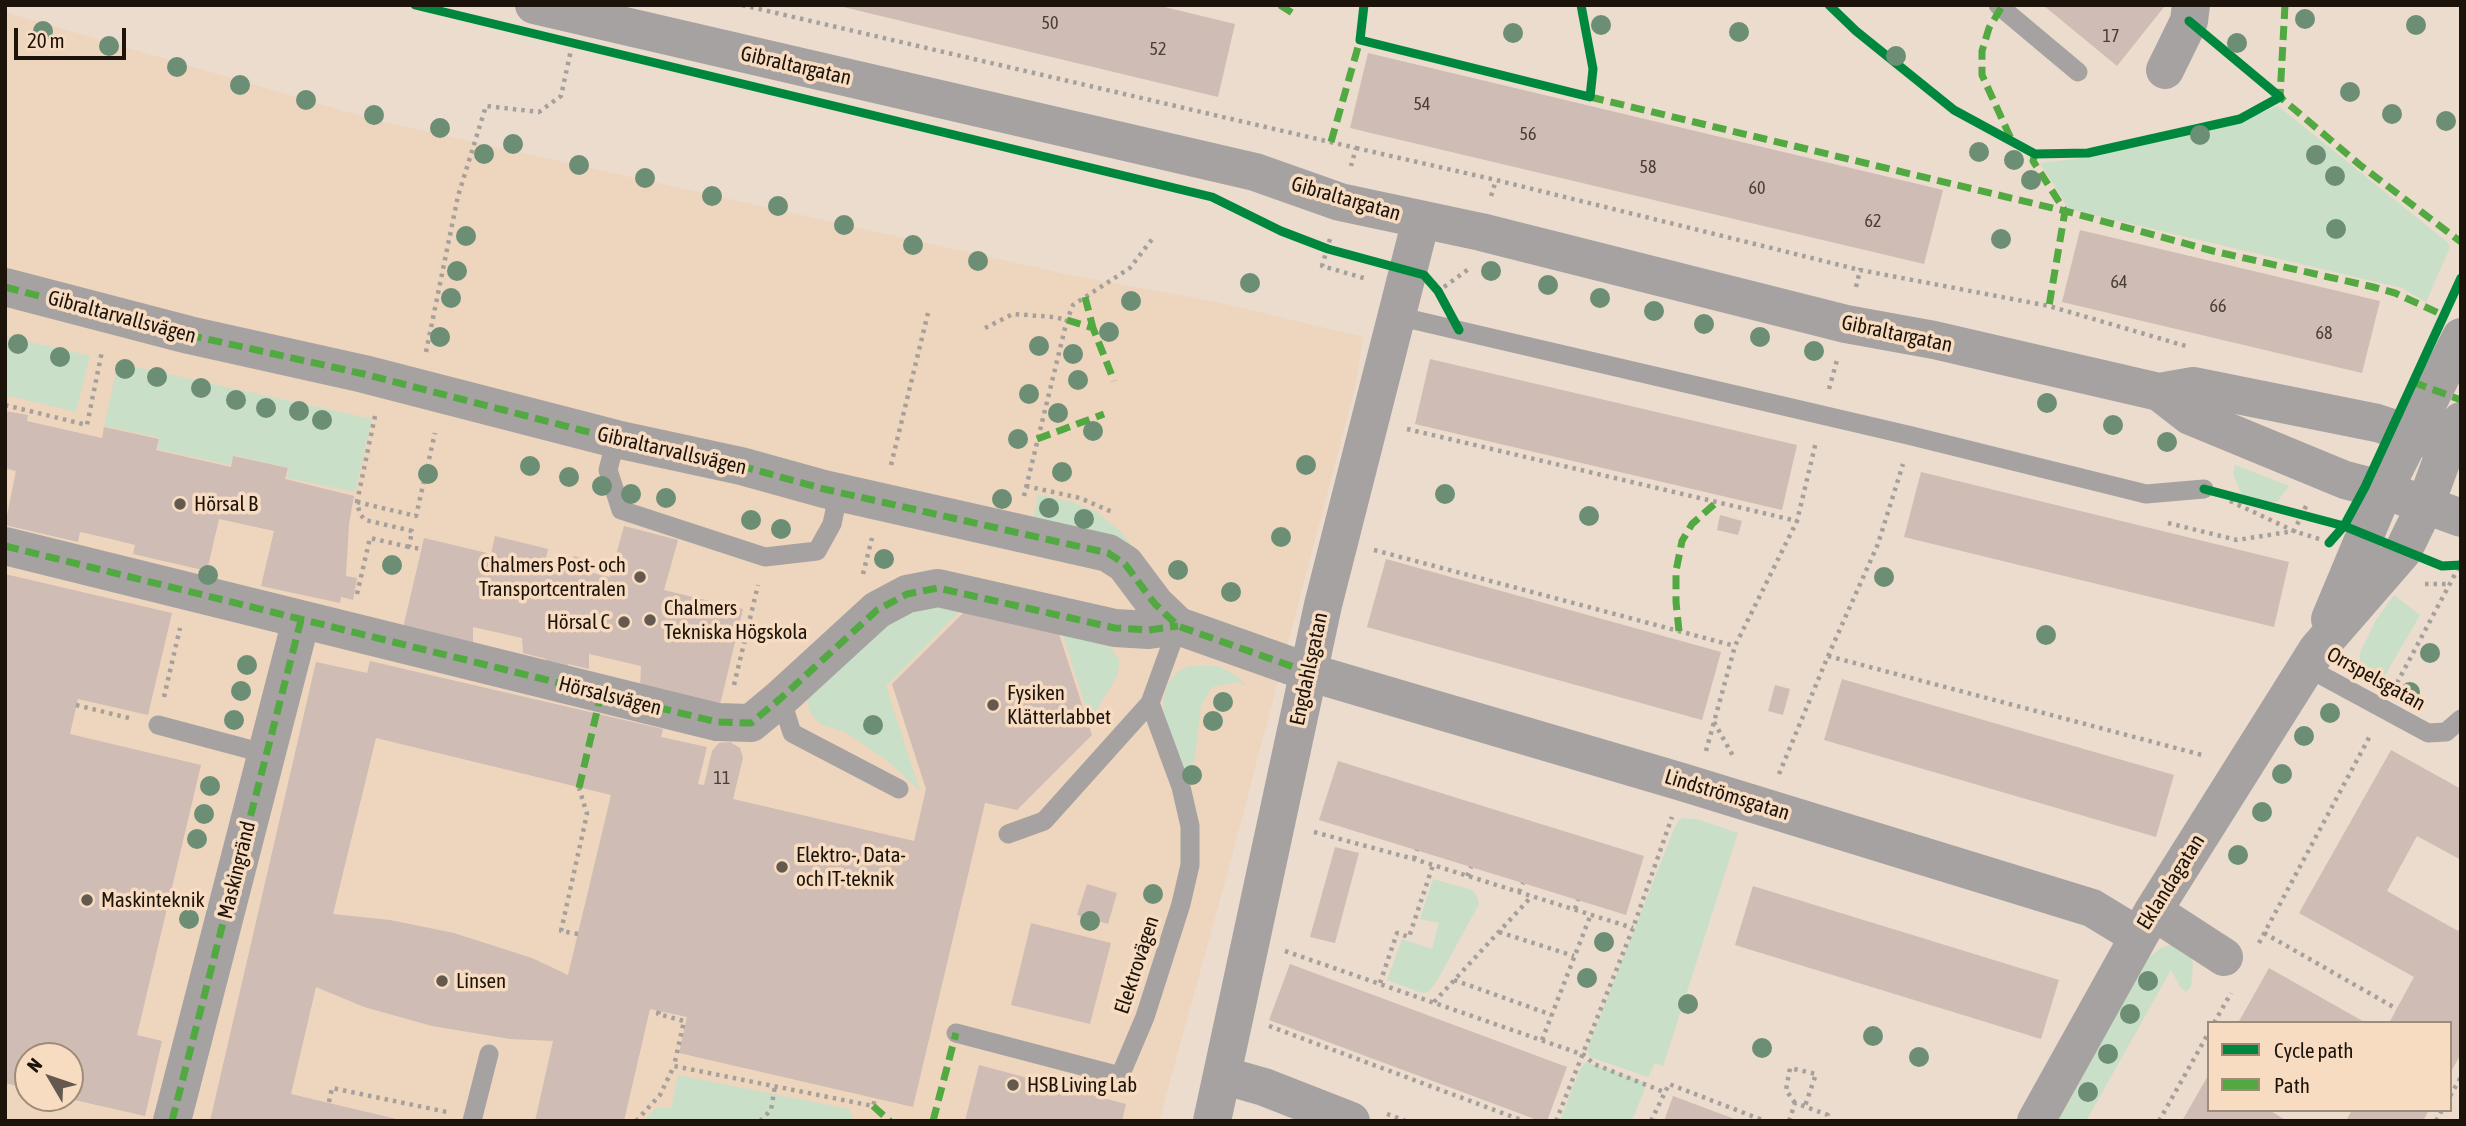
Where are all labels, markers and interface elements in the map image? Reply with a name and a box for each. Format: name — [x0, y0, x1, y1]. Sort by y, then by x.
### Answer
house number: 50 — [1042, 12, 1058, 34]
scale bar — [18, 14, 130, 58]
house number: 17 — [2103, 25, 2119, 47]
text: 20 m — [27, 28, 65, 52]
house number: 52 — [1150, 38, 1166, 60]
street label: Gibraltargatan — [738, 41, 854, 91]
house number: 54 — [1414, 93, 1430, 115]
house number: 56 — [1520, 123, 1536, 145]
house number: 58 — [1640, 156, 1656, 178]
street label: Gibraltargatan — [1288, 171, 1404, 227]
house number: 60 — [1749, 177, 1765, 199]
house number: 62 — [1865, 210, 1881, 232]
house number: 64 — [2111, 271, 2127, 293]
street label: Gibraltarvallsvägen — [45, 285, 199, 349]
house number: 66 — [2210, 295, 2226, 317]
street label: Gibraltargatan — [1839, 310, 1955, 358]
house number: 68 — [2316, 322, 2332, 344]
street label: Gibraltarvallsvägen — [595, 422, 749, 480]
place label: Hörsal B — [194, 491, 258, 517]
marker: Hörsal B — [172, 496, 188, 512]
place label: Chalmers Post- och Transportcentralen — [479, 552, 626, 602]
marker: Chalmers Post- och Transportcentralen — [632, 569, 648, 585]
place label: Chalmers Tekniska Högskola — [664, 595, 808, 645]
place label: Hörsal C — [547, 609, 610, 635]
street label: Engdahlsgatan — [1285, 610, 1333, 728]
marker: Chalmers Tekniska Högskola — [642, 612, 658, 628]
marker: Hörsal C — [616, 614, 632, 630]
street label: Orrspelsgatan — [2322, 642, 2430, 716]
street label: Hörsalsvägen — [556, 671, 664, 721]
place label: Fysiken Klätterlabbet — [1007, 680, 1111, 730]
marker: Fysiken Klätterlabbet — [985, 697, 1001, 713]
street label: Lindströmsgatan — [1661, 764, 1793, 826]
house number: 11 — [714, 767, 730, 789]
street label: Maskingränd — [213, 819, 261, 921]
street label: Eklandagatan — [2132, 830, 2210, 934]
place label: Elektro-, Data- och IT-teknik — [796, 842, 906, 892]
marker: Elektro-, Data- och IT-teknik — [774, 859, 790, 875]
place label: Maskinteknik — [101, 887, 205, 913]
marker: Maskinteknik — [79, 892, 95, 908]
street label: Elektrovägen — [1109, 913, 1165, 1017]
place label: Linsen — [456, 968, 506, 994]
marker: Linsen — [434, 973, 450, 989]
legend — [2207, 1021, 2452, 1112]
text: Cycle path — [2274, 1038, 2353, 1062]
north arrow — [14, 1042, 84, 1112]
text: N — [22, 1054, 46, 1076]
place label: HSB Living Lab — [1027, 1072, 1137, 1098]
text: Path — [2274, 1073, 2310, 1097]
marker: HSB Living Lab — [1005, 1077, 1021, 1093]

